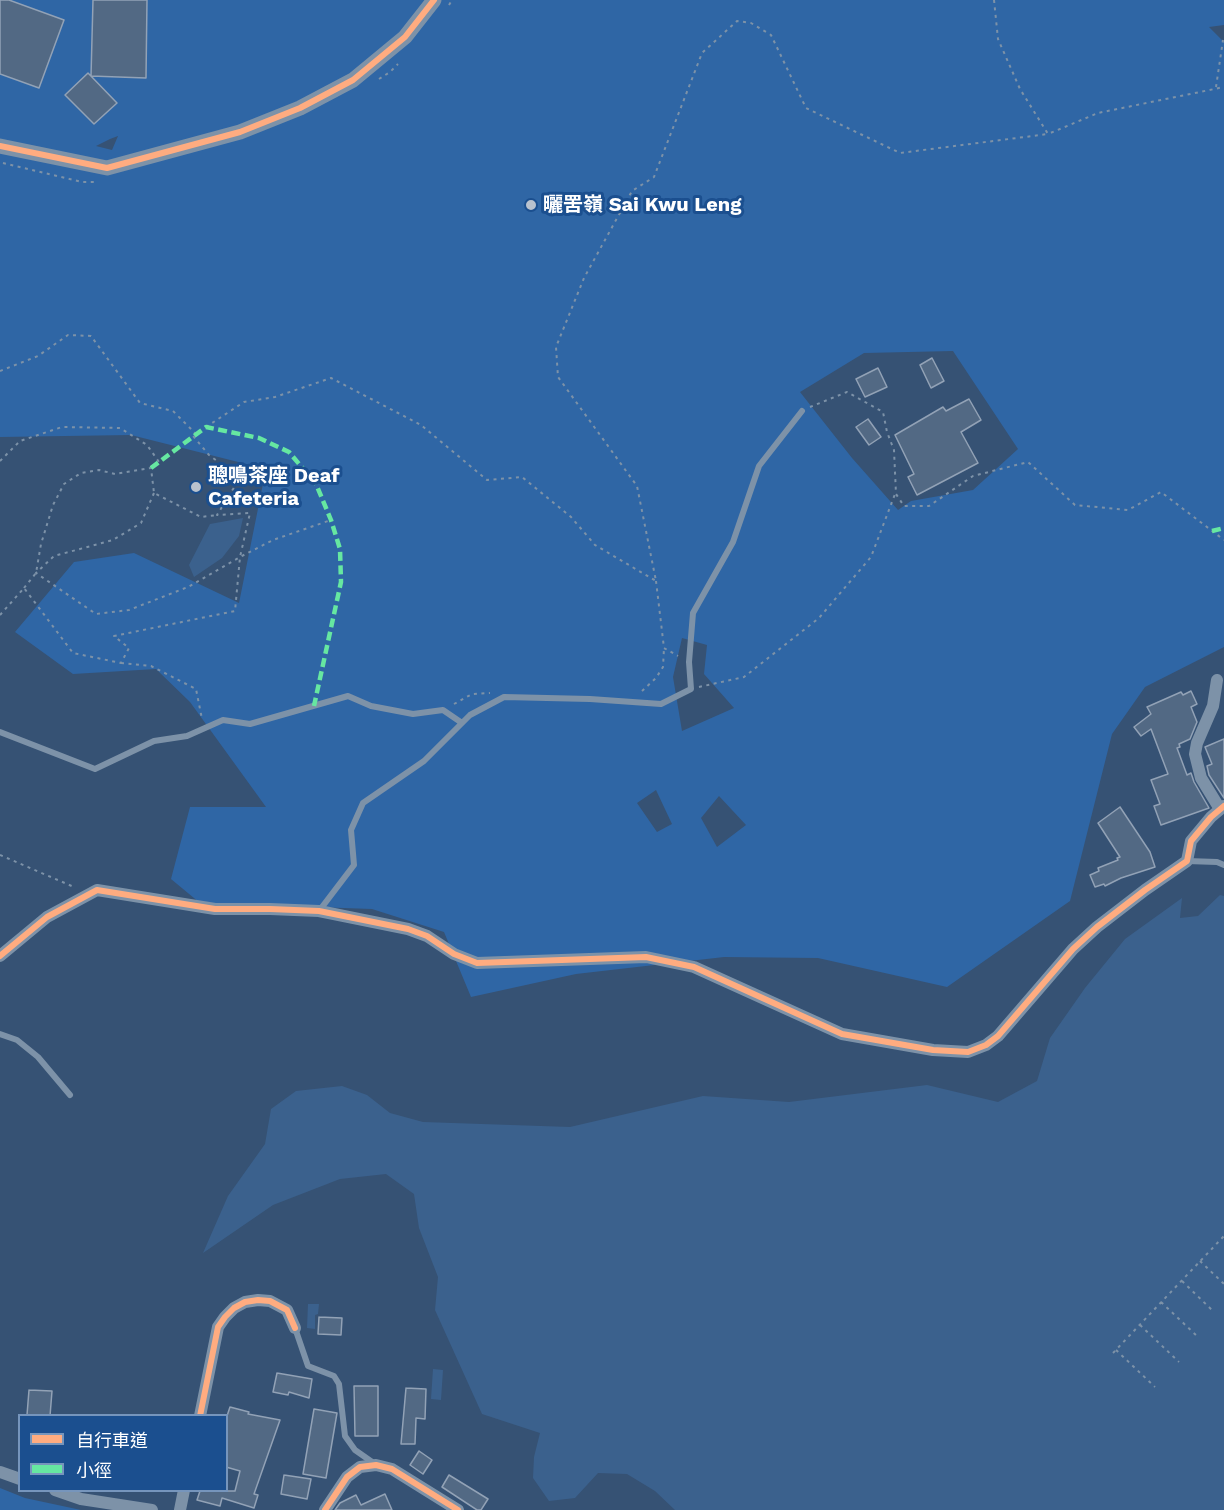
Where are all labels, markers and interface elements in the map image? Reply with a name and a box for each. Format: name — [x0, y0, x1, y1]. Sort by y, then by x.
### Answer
place label: 曬罟嶺 Sai Kwu Leng — [543, 193, 741, 217]
marker: 曬罟嶺 Sai Kwu Leng — [524, 198, 538, 212]
place label: 聰鳴茶座 Deaf Cafeteria — [208, 464, 339, 511]
marker: 聰鳴茶座 Deaf Cafeteria — [189, 480, 203, 494]
legend — [18, 1414, 228, 1492]
text: 自行車道 — [76, 1430, 148, 1451]
text: 小徑 — [76, 1460, 112, 1481]

